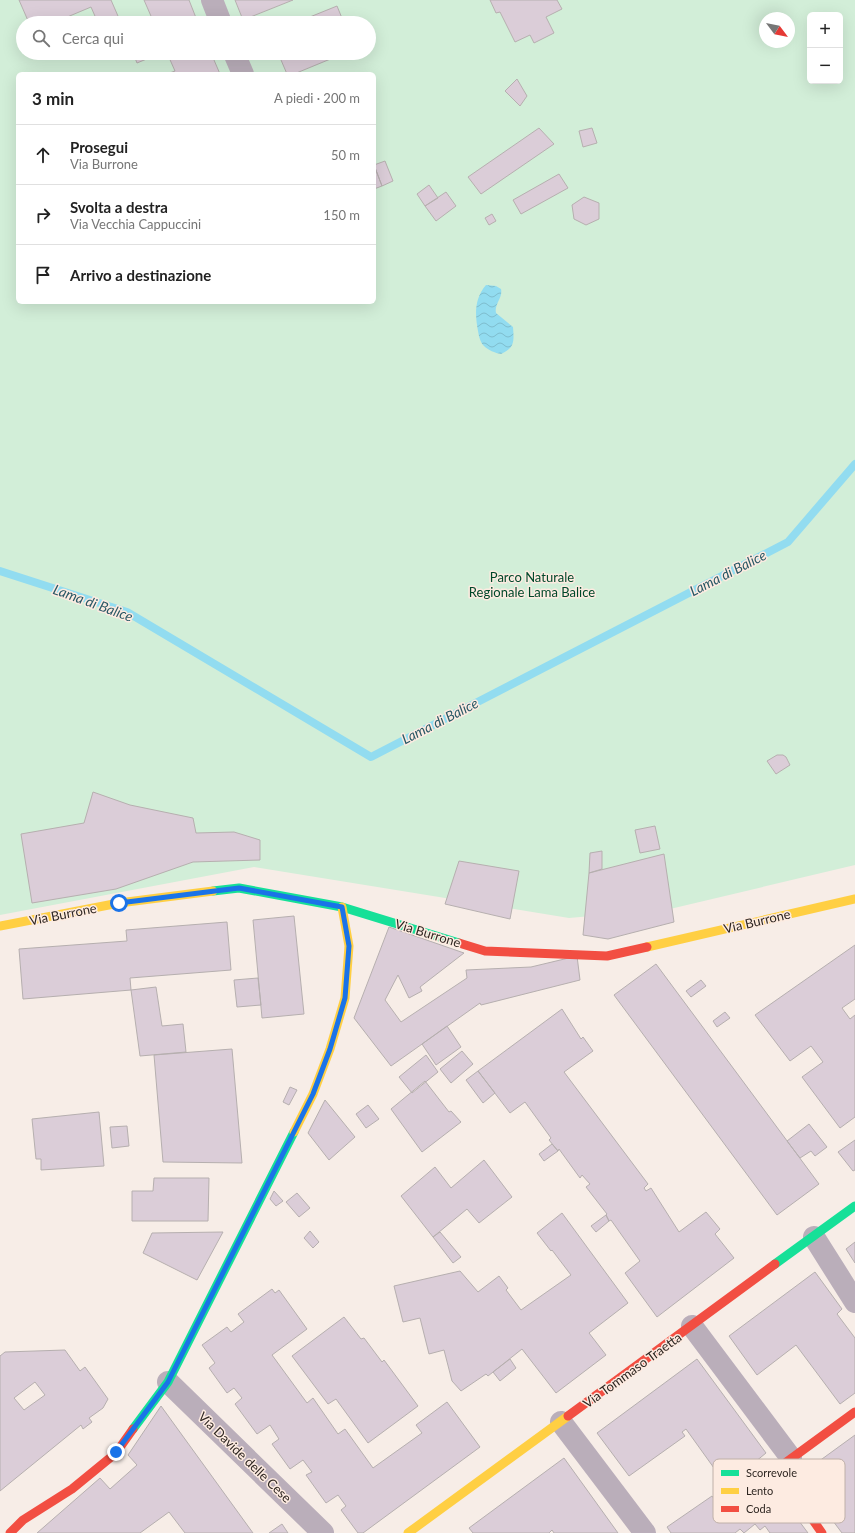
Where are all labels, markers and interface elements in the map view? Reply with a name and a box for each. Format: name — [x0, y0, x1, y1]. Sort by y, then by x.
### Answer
north arrow — [759, 12, 795, 48]
map controls — [807, 12, 843, 84]
button: + — [807, 12, 843, 48]
search box — [16, 16, 376, 60]
icon: search — [30, 27, 52, 49]
text: Cerca qui — [62, 29, 124, 47]
button: − — [807, 48, 843, 84]
text: 3 min — [32, 88, 74, 109]
text: A piedi · 200 m — [274, 90, 360, 106]
text: Prosegui — [70, 138, 128, 156]
icon: ahead — [32, 144, 54, 166]
text: 50 m — [331, 147, 360, 163]
text: Via Burrone — [70, 156, 138, 172]
text: Svolta a destra — [70, 198, 168, 216]
icon: right — [32, 204, 54, 226]
text: 150 m — [323, 207, 360, 223]
text: Via Vecchia Cappuccini — [70, 216, 201, 232]
icon: arrive — [32, 264, 54, 286]
text: Arrivo a destinazione — [70, 266, 211, 284]
water label: Lama di Balice — [687, 546, 769, 599]
park label: Parco Naturale Regionale Lama Balice — [469, 569, 595, 600]
water label: Lama di Balice — [51, 580, 136, 625]
water label: Lama di Balice — [399, 694, 481, 747]
route start — [110, 894, 128, 912]
street label: Via Burrone — [28, 900, 98, 928]
street label: Via Burrone — [722, 906, 792, 936]
street label: Via Burrone — [393, 915, 463, 951]
street label: Via Tommaso Traetta — [580, 1329, 684, 1411]
street label: Via Davide delle Cese — [195, 1408, 295, 1506]
route end — [107, 1443, 125, 1461]
legend — [713, 1459, 845, 1523]
text: Scorrevole — [746, 1466, 797, 1479]
text: Lento — [746, 1484, 773, 1497]
text: Coda — [746, 1502, 771, 1515]

